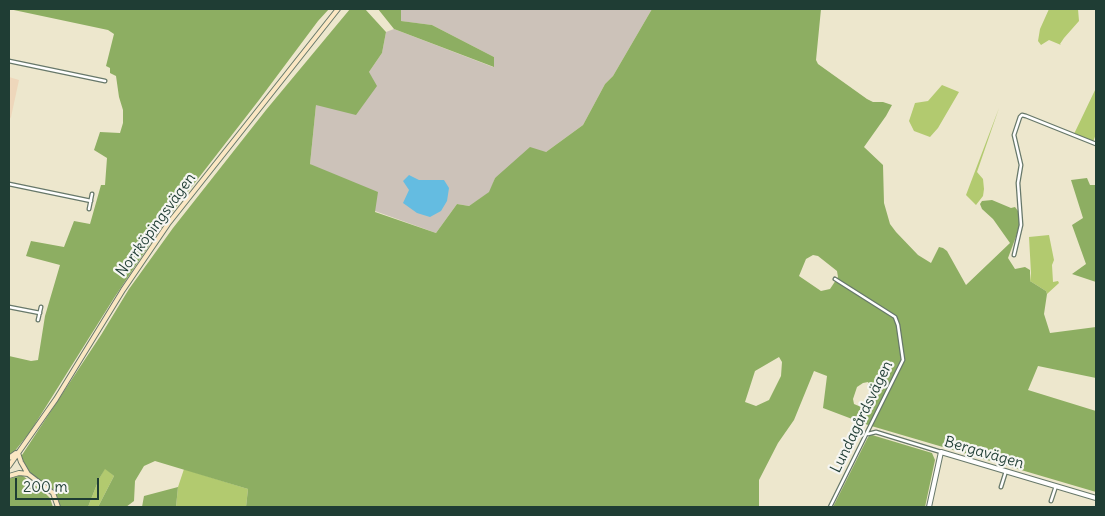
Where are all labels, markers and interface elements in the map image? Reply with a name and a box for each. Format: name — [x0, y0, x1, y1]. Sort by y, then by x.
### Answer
street label: Norrköpingsvägen — [112, 170, 200, 280]
street label: Lundagårdsvägen — [827, 358, 897, 476]
street label: Bergavägen — [942, 433, 1026, 473]
scale bar — [18, 468, 101, 500]
text: 200 m — [23, 477, 68, 496]

